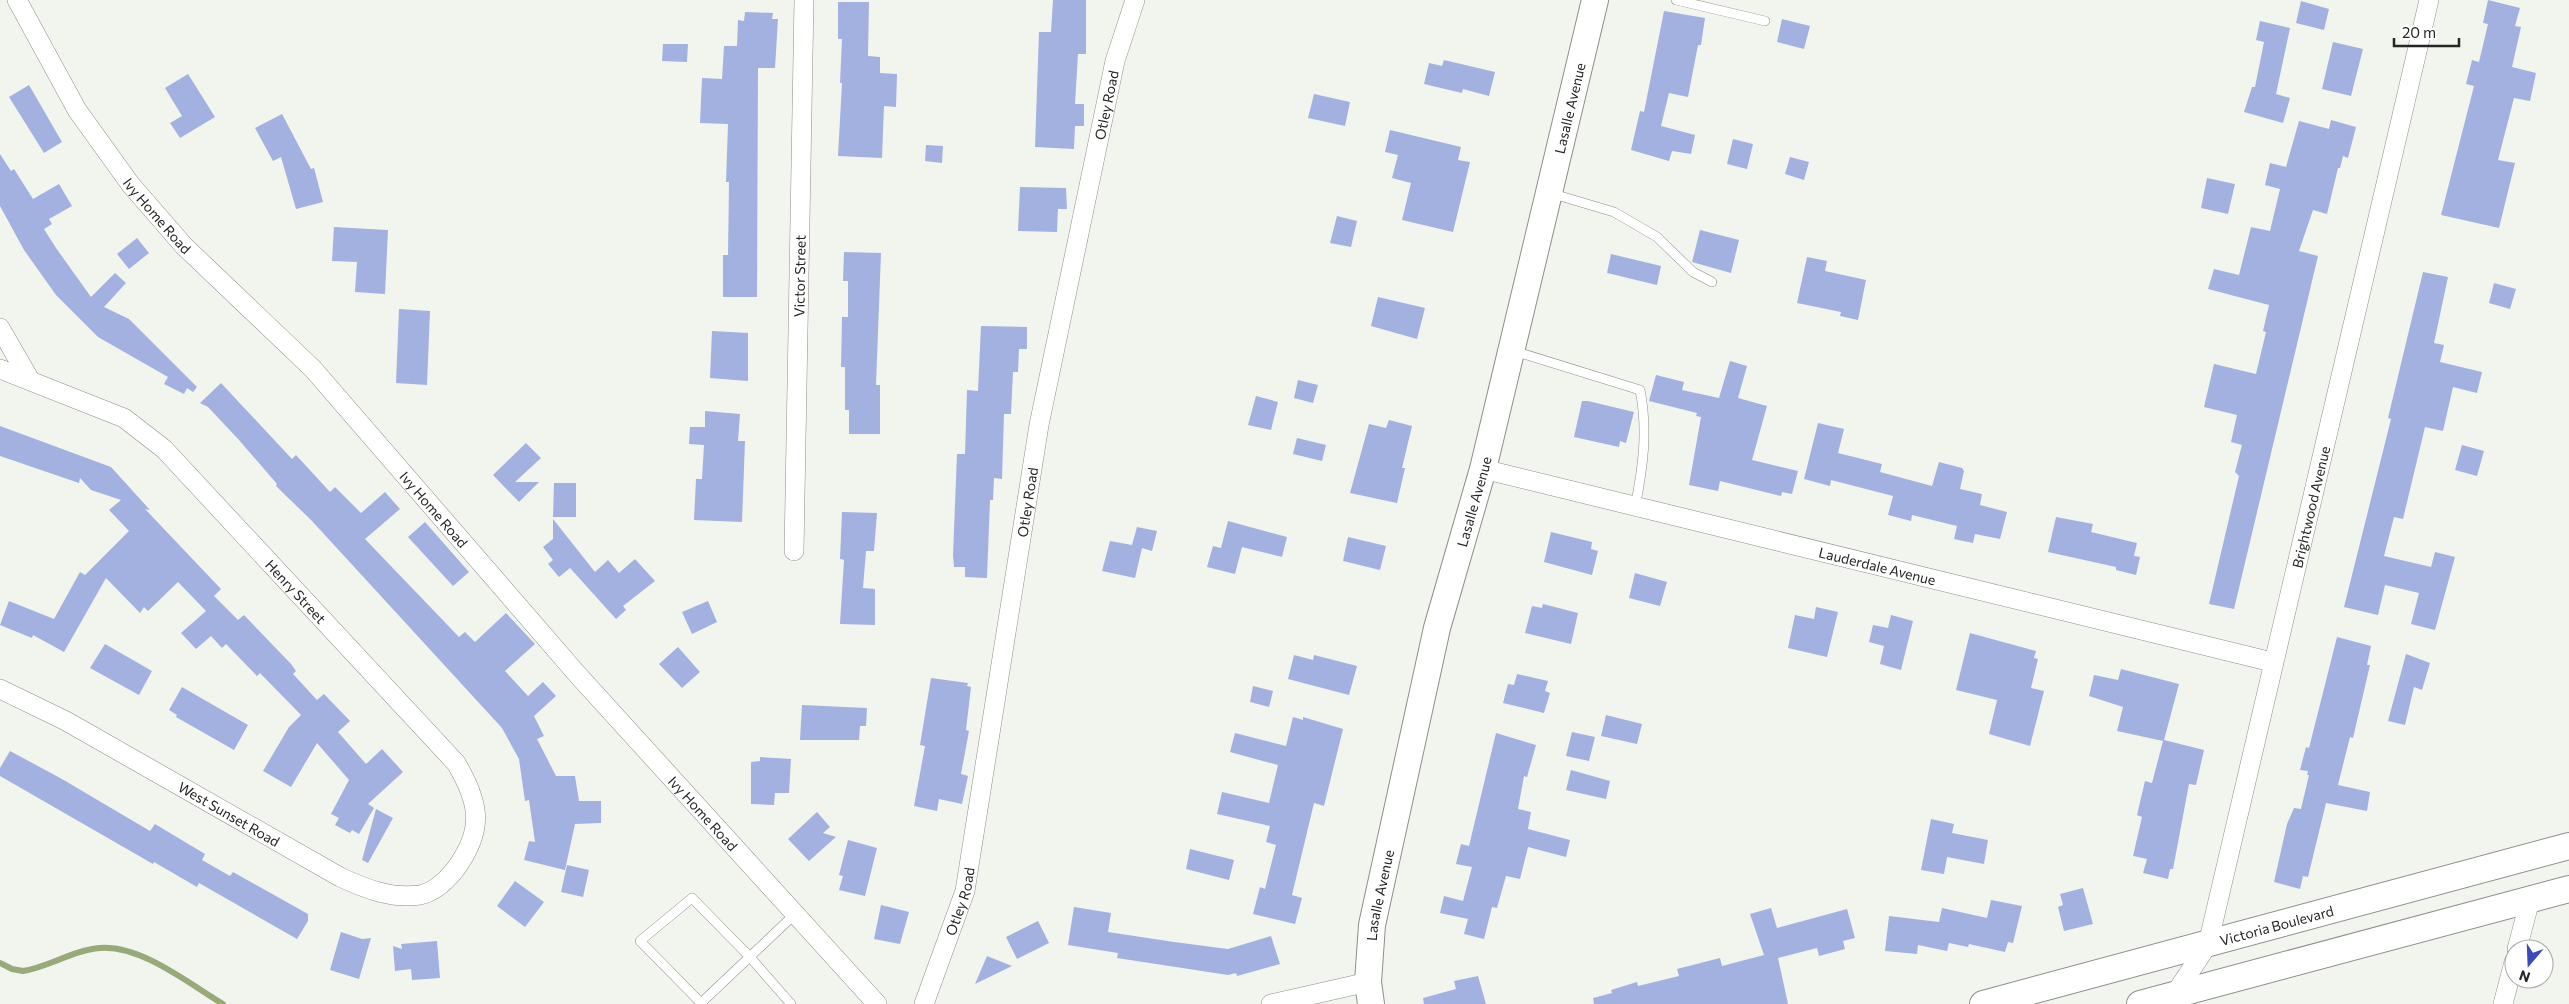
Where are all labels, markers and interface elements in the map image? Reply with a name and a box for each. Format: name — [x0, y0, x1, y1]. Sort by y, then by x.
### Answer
scale bar — [2394, 15, 2459, 47]
text: 20 m — [2402, 23, 2436, 41]
street label: Lasalle Avenue — [1550, 61, 1588, 155]
street label: Otley Road — [1090, 69, 1121, 141]
street label: Ivy Home Road — [120, 174, 195, 257]
street label: Victor Street — [790, 235, 808, 317]
street label: Brightwood Avenue — [2288, 444, 2333, 570]
street label: Lasalle Avenue — [1452, 455, 1494, 549]
street label: Otley Road — [1013, 466, 1041, 538]
street label: Ivy Home Road — [397, 468, 472, 551]
street label: Lauderdale Avenue — [1817, 543, 1938, 588]
street label: Henry Street — [262, 556, 330, 627]
street label: Ivy Home Road — [665, 772, 742, 854]
street label: West Sunset Road — [175, 778, 283, 850]
street label: Lasalle Avenue — [1362, 848, 1397, 941]
street label: Otley Road — [941, 866, 977, 938]
street label: Victoria Boulevard — [2218, 901, 2335, 948]
north arrow — [2504, 939, 2554, 989]
text: N — [2517, 967, 2532, 987]

